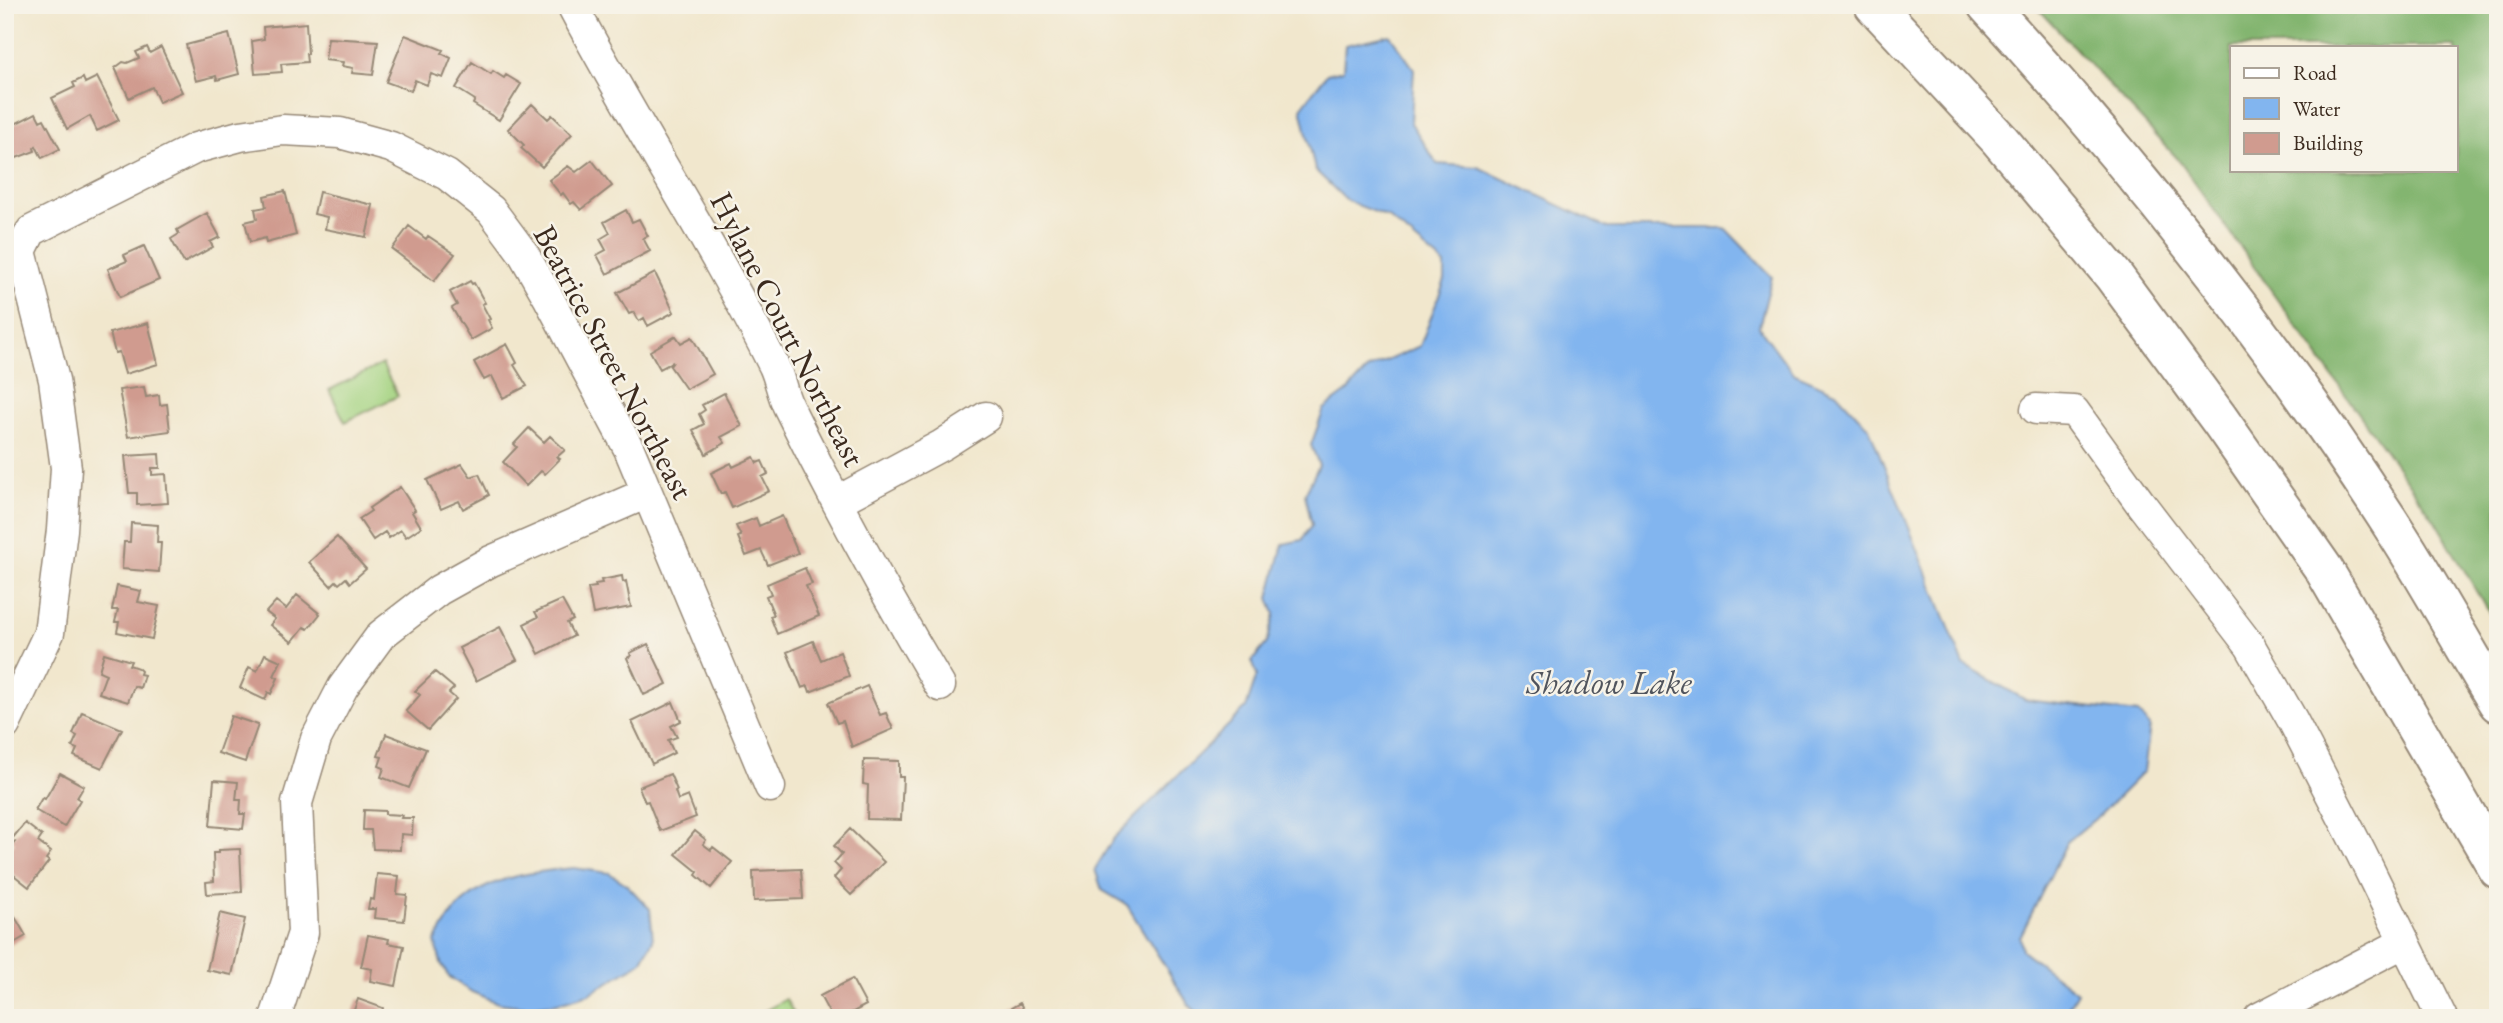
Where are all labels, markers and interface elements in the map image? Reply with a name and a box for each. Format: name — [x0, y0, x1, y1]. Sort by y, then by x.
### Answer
legend — [2230, 46, 2458, 172]
text: Road — [2293, 59, 2337, 86]
text: Water — [2293, 95, 2340, 122]
text: Building — [2293, 129, 2363, 156]
street label: Hylane Court Northeast — [701, 185, 875, 473]
street label: Beatrice Street Northeast — [524, 218, 704, 506]
water label: Shadow Lake — [1525, 661, 1692, 704]

